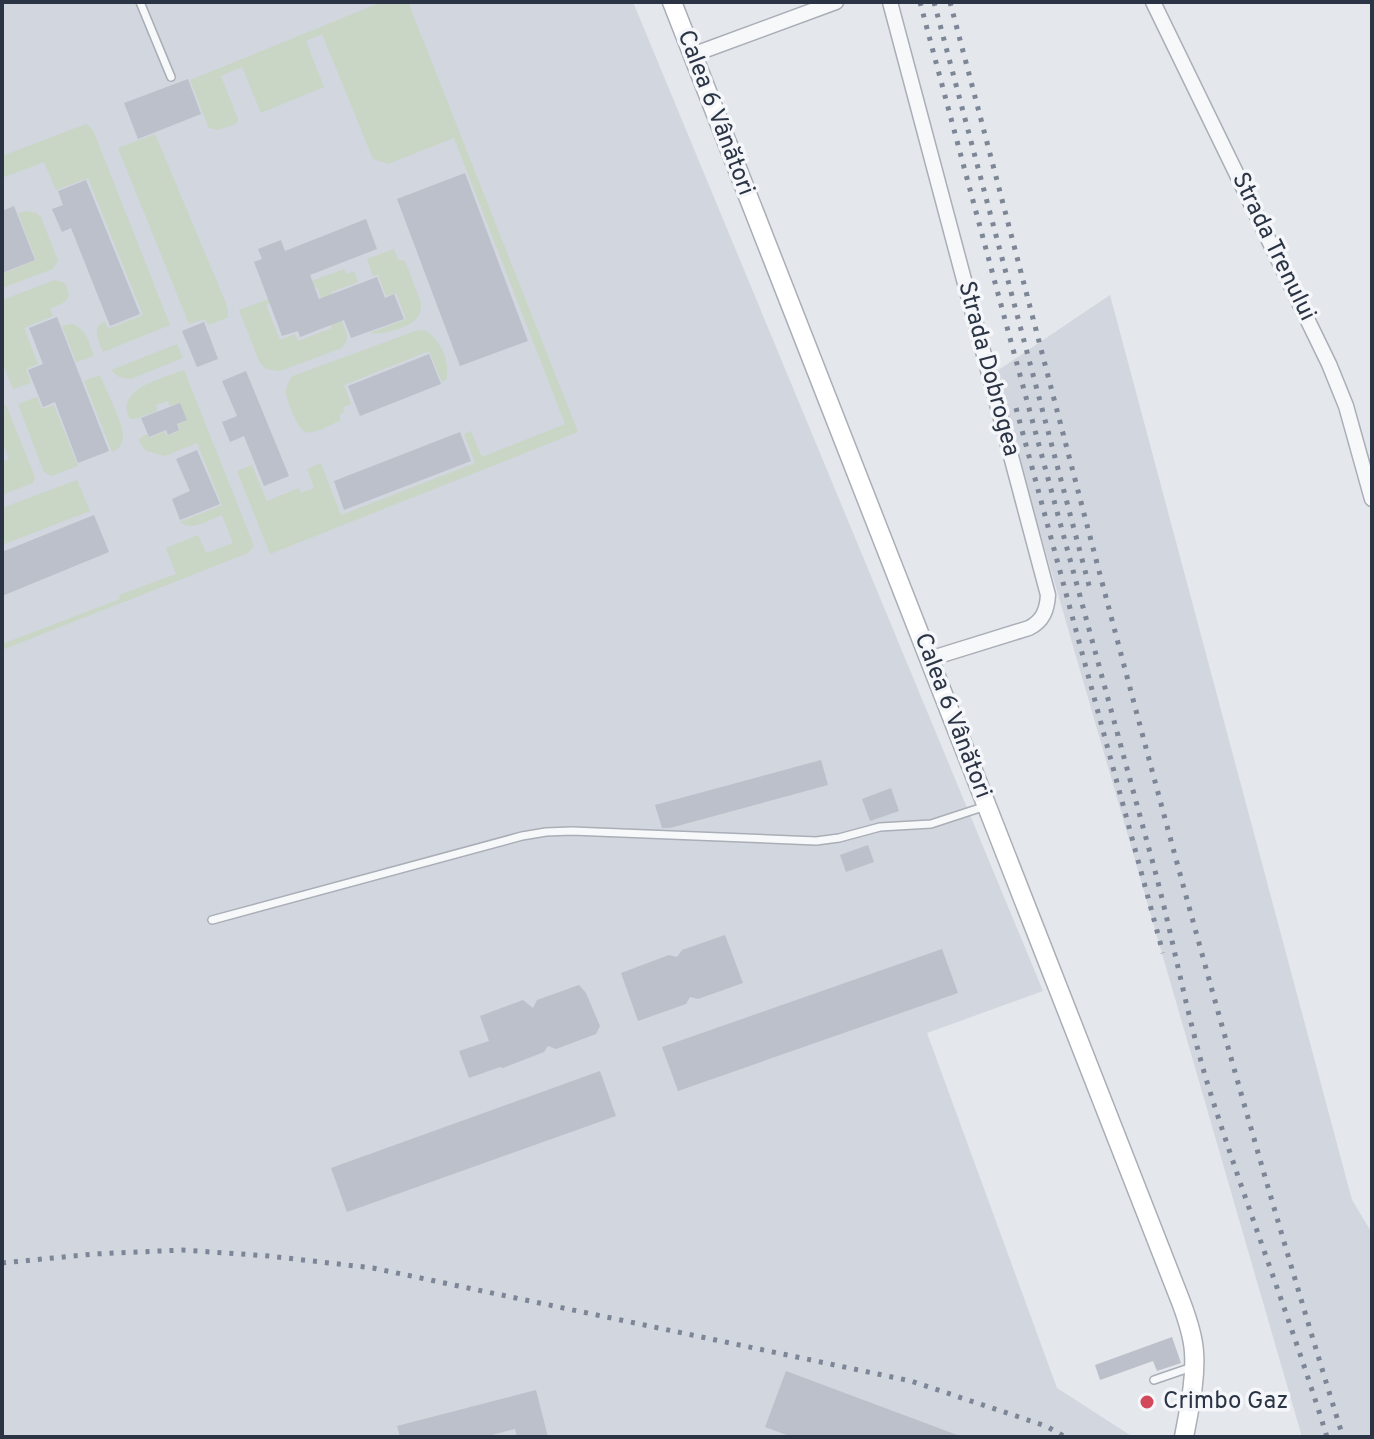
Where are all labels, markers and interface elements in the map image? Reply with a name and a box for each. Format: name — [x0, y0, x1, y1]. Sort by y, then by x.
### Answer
street label: Calea 6 Vânători — [670, 26, 760, 200]
street label: Strada Trenului — [1224, 168, 1322, 326]
street label: Strada Dobrogea — [950, 278, 1026, 460]
street label: Calea 6 Vânători — [907, 629, 997, 803]
place label: Crimbo Gaz — [1163, 1387, 1288, 1417]
marker: Crimbo Gaz — [1138, 1393, 1156, 1411]

